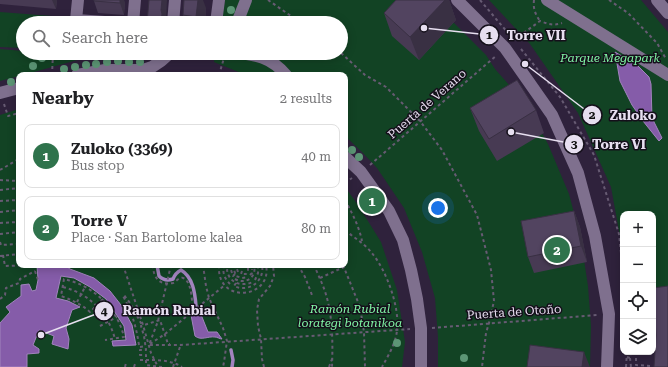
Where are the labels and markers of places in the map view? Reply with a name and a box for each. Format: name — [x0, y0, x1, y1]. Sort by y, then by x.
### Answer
callout: Torre VII — [479, 23, 574, 48]
callout: Zuloko — [582, 103, 664, 128]
callout: Torre VI — [564, 132, 654, 157]
pin: 1 — [359, 186, 385, 216]
pin: 2 — [544, 235, 570, 265]
callout: Ramón Rubial — [94, 298, 224, 323]

